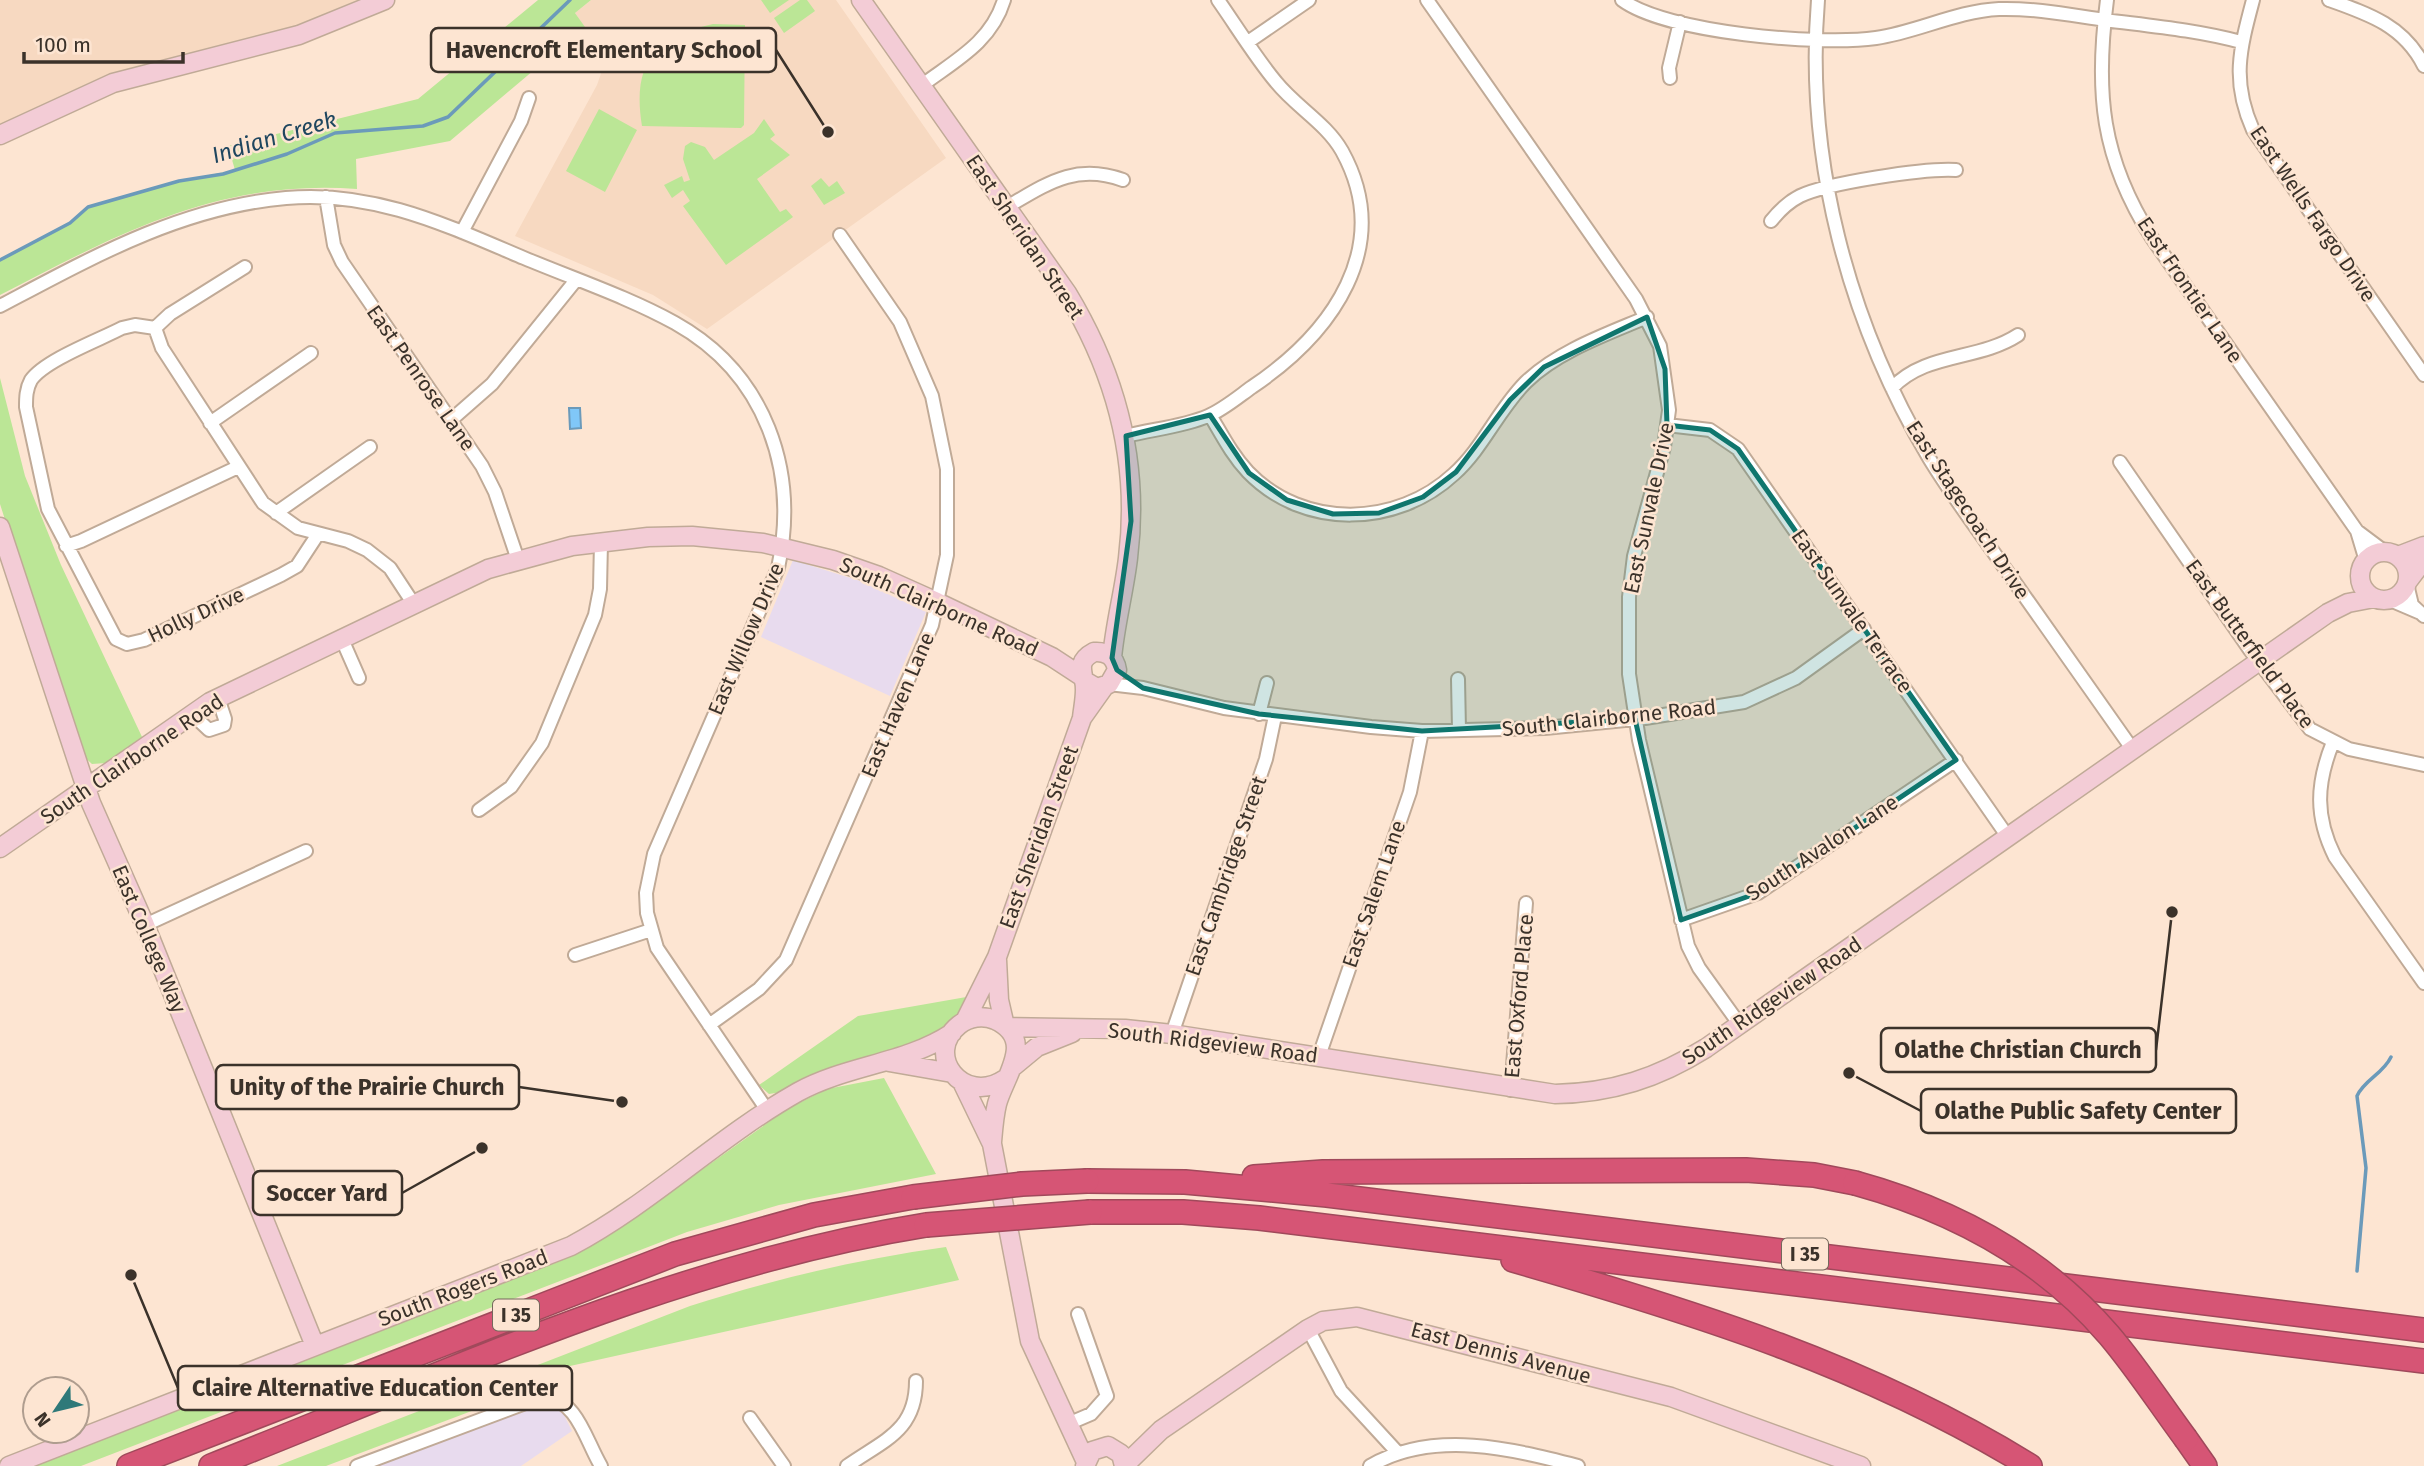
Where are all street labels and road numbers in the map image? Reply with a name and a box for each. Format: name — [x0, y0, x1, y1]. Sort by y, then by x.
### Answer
street label: East Wells Fargo Drive — [2244, 121, 2382, 307]
street label: East Sheridan Street — [960, 150, 1090, 325]
street label: East Frontier Lane — [2131, 212, 2249, 368]
street label: East Penrose Lane — [361, 300, 481, 456]
street label: East Stagecoach Drive — [1901, 416, 2035, 604]
street label: East Sunvale Drive — [1618, 420, 1680, 596]
street label: East Sunvale Terrace — [1786, 524, 1918, 698]
street label: South Clairborne Road — [835, 551, 1043, 663]
street label: East Butterfield Place — [2180, 554, 2320, 734]
street label: East Willow Drive — [702, 559, 790, 719]
street label: Holly Drive — [143, 581, 249, 649]
street label: East Haven Lane — [856, 628, 940, 782]
street label: South Clairborne Road — [36, 688, 228, 830]
street label: South Clairborne Road — [1501, 694, 1717, 742]
street label: East Sheridan Street — [994, 741, 1084, 932]
street label: East Cambridge Street — [1180, 772, 1273, 979]
street label: South Avalon Lane — [1741, 789, 1903, 907]
street label: East Salem Lane — [1337, 817, 1411, 971]
street label: East College Way — [106, 861, 192, 1017]
street label: East Oxford Place — [1499, 913, 1539, 1079]
street label: South Ridgeview Road — [1677, 931, 1867, 1071]
street label: South Ridgeview Road — [1107, 1017, 1319, 1069]
road number: I 35 — [1782, 1238, 1828, 1270]
street label: South Rogers Road — [374, 1244, 552, 1332]
road number: I 35 — [493, 1300, 539, 1330]
street label: East Dennis Avenue — [1408, 1316, 1594, 1390]

